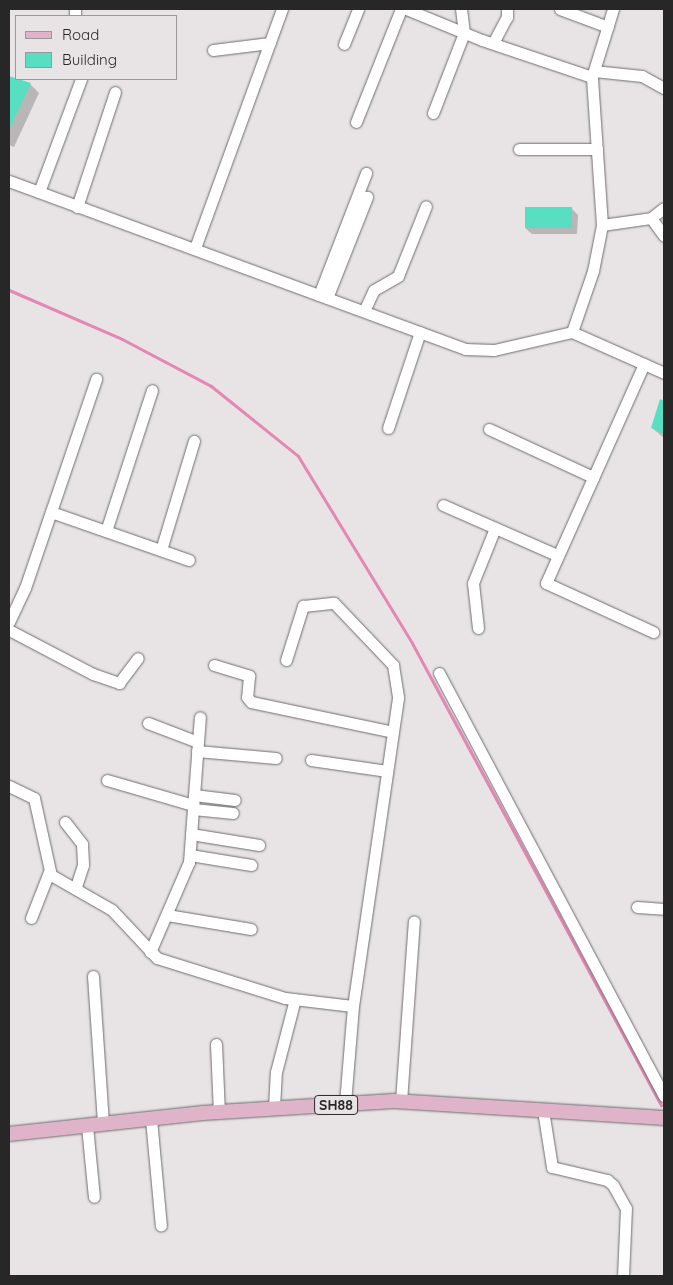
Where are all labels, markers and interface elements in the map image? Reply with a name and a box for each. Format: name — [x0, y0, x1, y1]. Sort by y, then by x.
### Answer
legend — [15, 15, 178, 80]
text: Road — [62, 25, 99, 44]
text: Building — [62, 50, 117, 69]
road number: SH88 — [314, 1094, 358, 1116]

